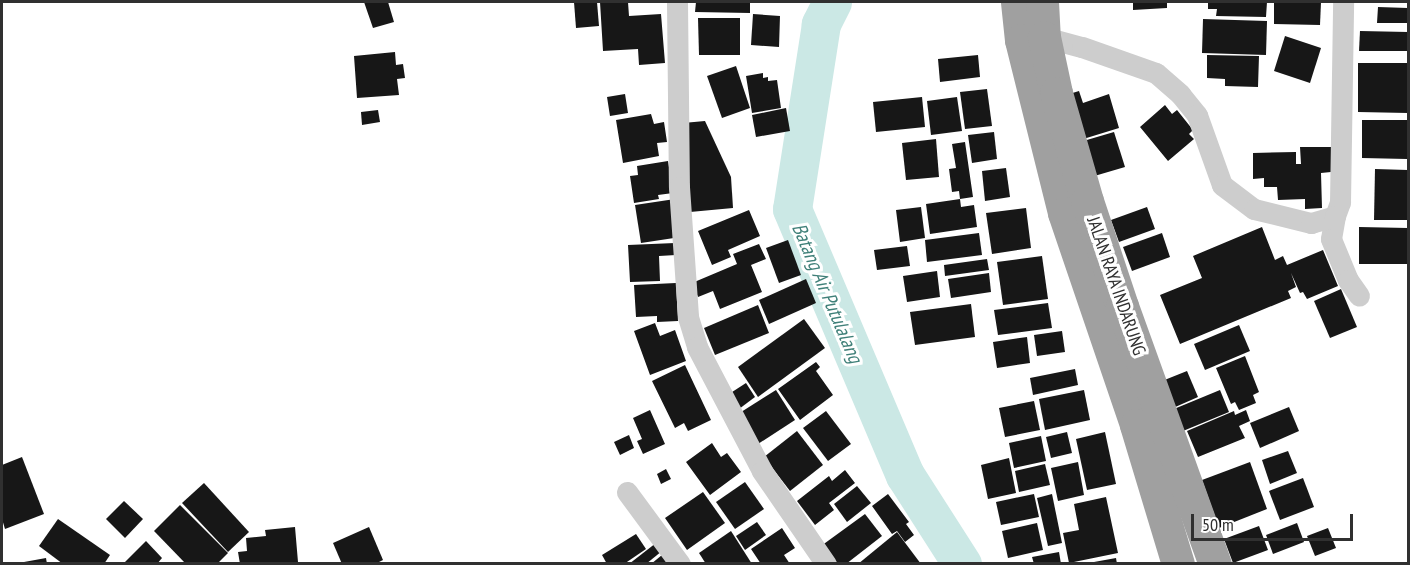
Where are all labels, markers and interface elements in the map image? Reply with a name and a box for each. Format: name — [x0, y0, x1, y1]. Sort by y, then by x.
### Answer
street label: JALAN RAYA INDARUNG — [1082, 214, 1150, 358]
water label: Batang Air Putulalang — [787, 219, 867, 367]
scale bar — [1194, 502, 1356, 540]
text: 50 m — [1202, 513, 1234, 536]

